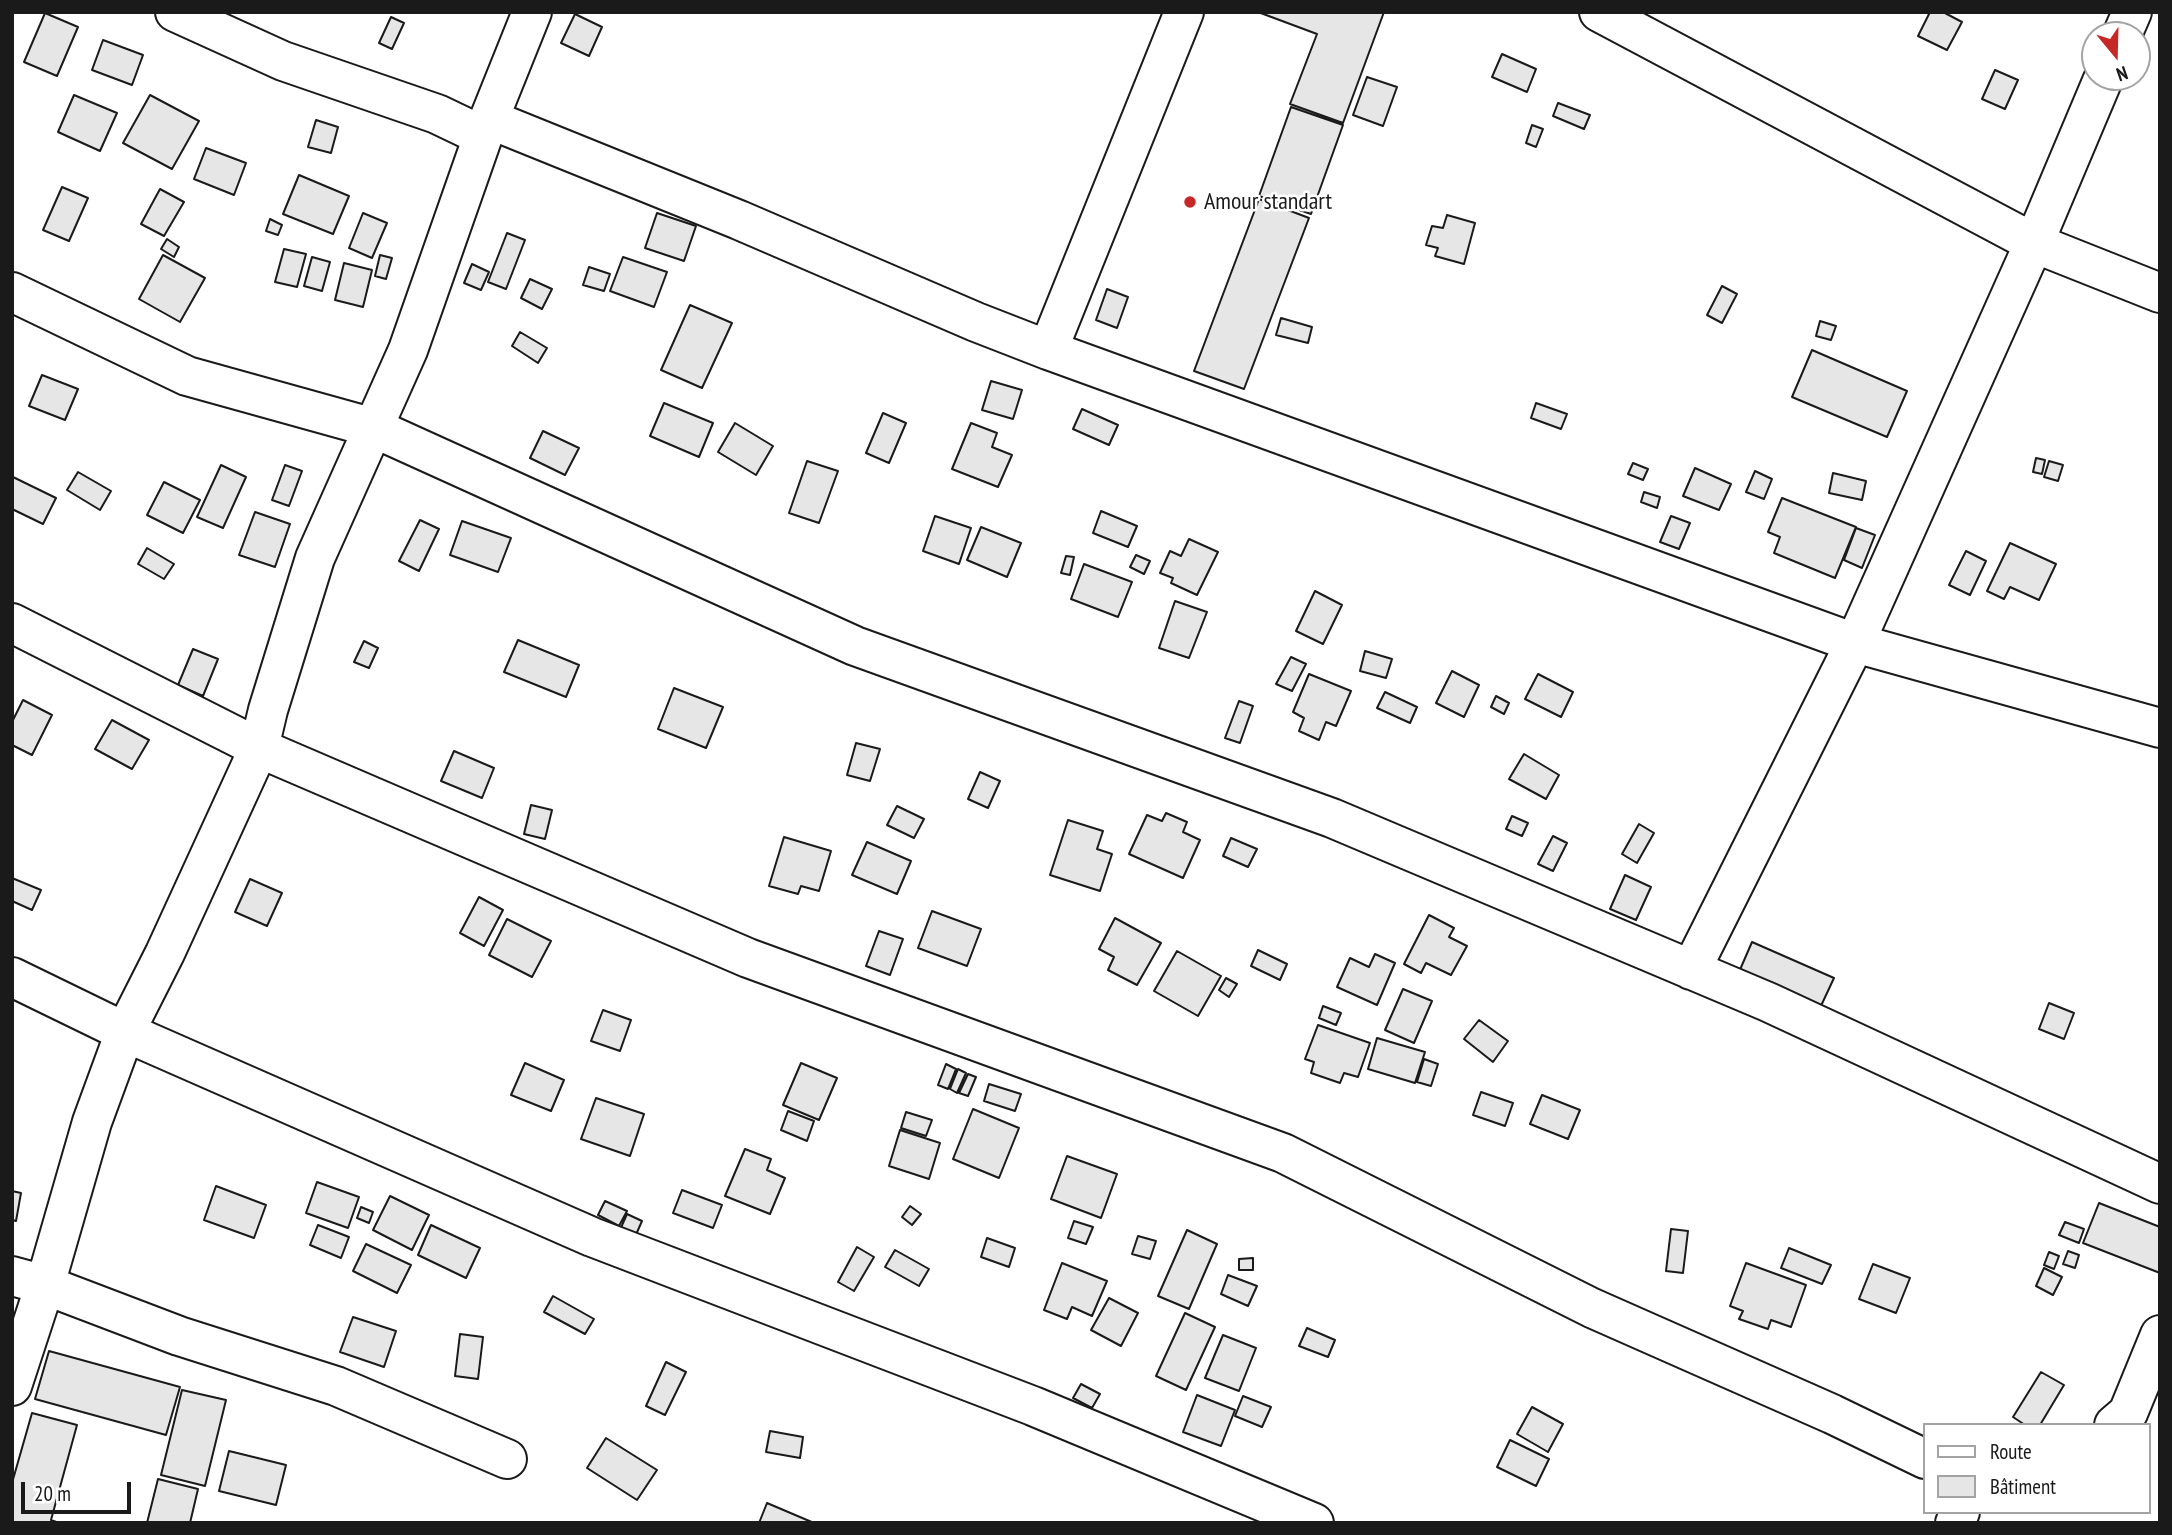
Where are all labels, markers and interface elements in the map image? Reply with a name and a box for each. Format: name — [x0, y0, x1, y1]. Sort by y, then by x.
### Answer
north arrow — [2081, 21, 2151, 91]
text: N — [2113, 61, 2131, 87]
place label: Amour standart — [1204, 188, 1332, 216]
marker: Amour standart — [1182, 194, 1198, 210]
legend — [1924, 1423, 2151, 1514]
text: Route — [1990, 1438, 2032, 1465]
scale bar — [24, 1468, 135, 1512]
text: Bâtiment — [1990, 1473, 2056, 1500]
text: 20 m — [34, 1480, 71, 1507]

